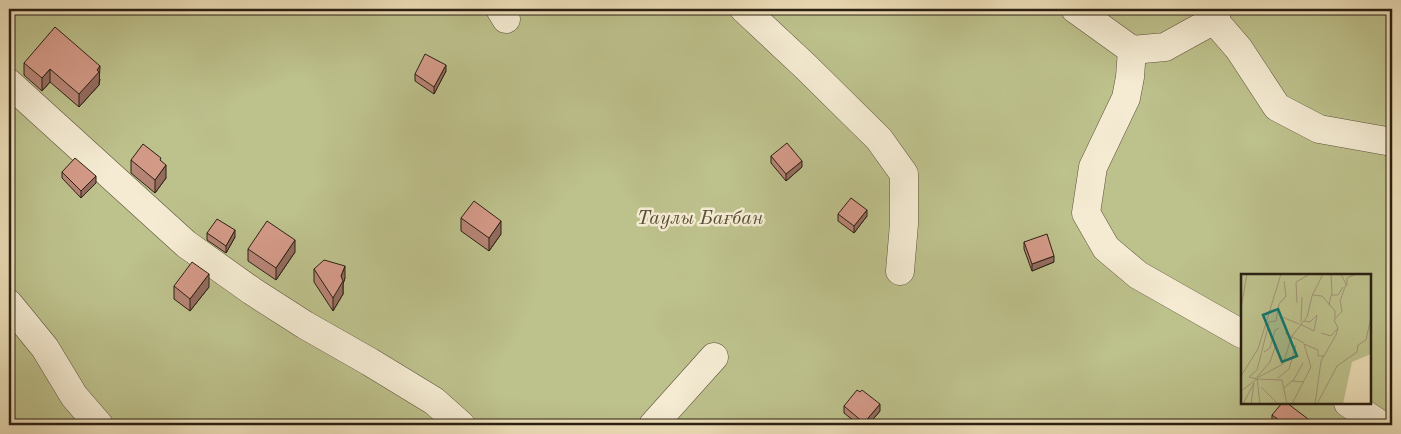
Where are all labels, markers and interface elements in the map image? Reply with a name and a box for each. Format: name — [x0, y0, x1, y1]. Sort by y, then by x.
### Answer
park label: Таулы Бағбан — [637, 209, 763, 229]
inset map — [1241, 274, 1371, 404]

